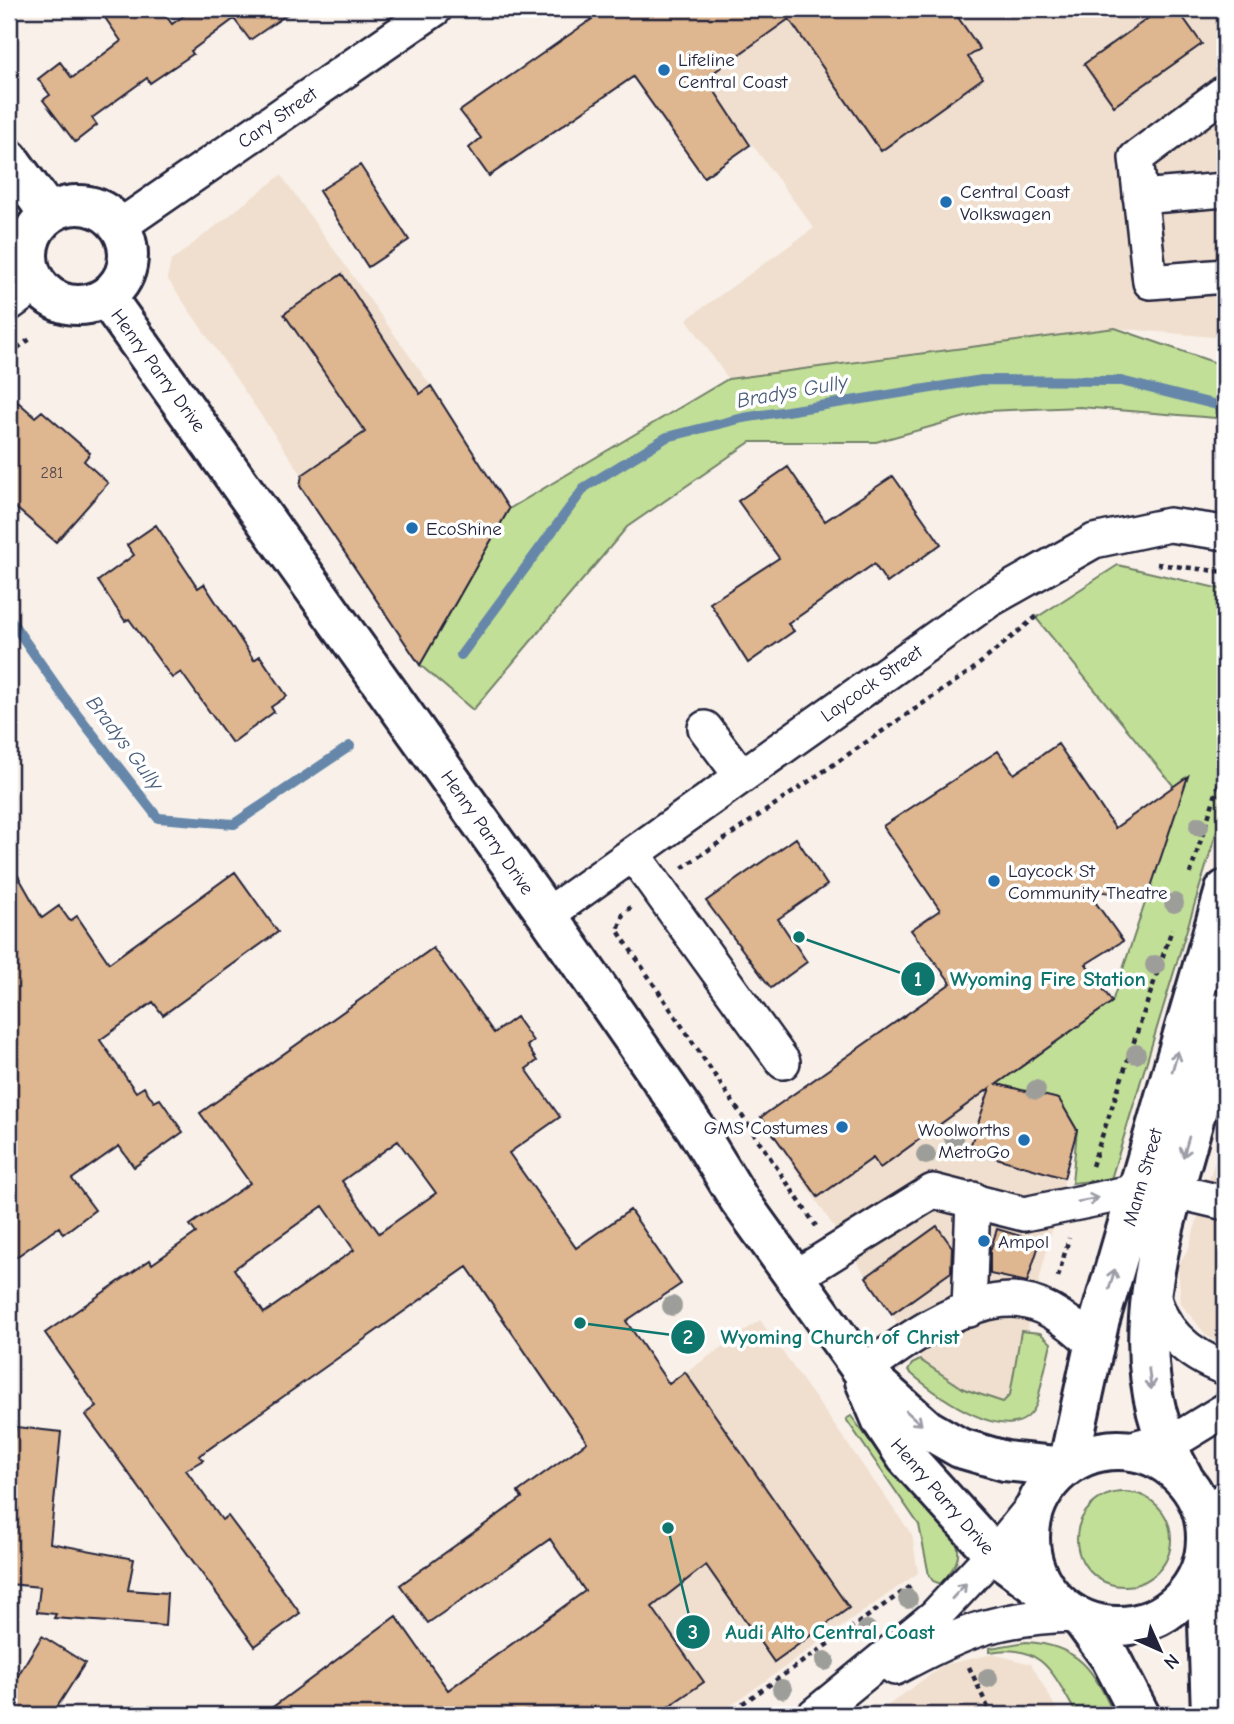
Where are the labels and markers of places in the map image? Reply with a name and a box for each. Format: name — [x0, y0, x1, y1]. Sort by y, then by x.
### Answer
place label: Lifeline Central Coast — [678, 49, 788, 93]
marker: Lifeline Central Coast — [656, 62, 672, 78]
place label: Central Coast Volkswagen — [960, 181, 1070, 225]
marker: Central Coast Volkswagen — [938, 194, 954, 210]
place label: EcoShine — [426, 518, 502, 540]
marker: EcoShine — [404, 520, 420, 536]
place label: Laycock St Community Theatre — [1008, 860, 1168, 904]
marker: Laycock St Community Theatre — [986, 873, 1002, 889]
callout: Wyoming Fire Station — [901, 958, 1160, 1000]
place label: GMS Costumes — [704, 1117, 828, 1139]
marker: GMS Costumes — [834, 1119, 850, 1135]
place label: Woolworths MetroGo — [918, 1119, 1010, 1163]
marker: Woolworths MetroGo — [1016, 1132, 1032, 1148]
place label: Ampol — [998, 1231, 1049, 1253]
marker: Ampol — [976, 1233, 992, 1249]
callout: Wyoming Church of Christ — [671, 1316, 973, 1358]
callout: Audi Alto Central Coast — [676, 1611, 948, 1653]

